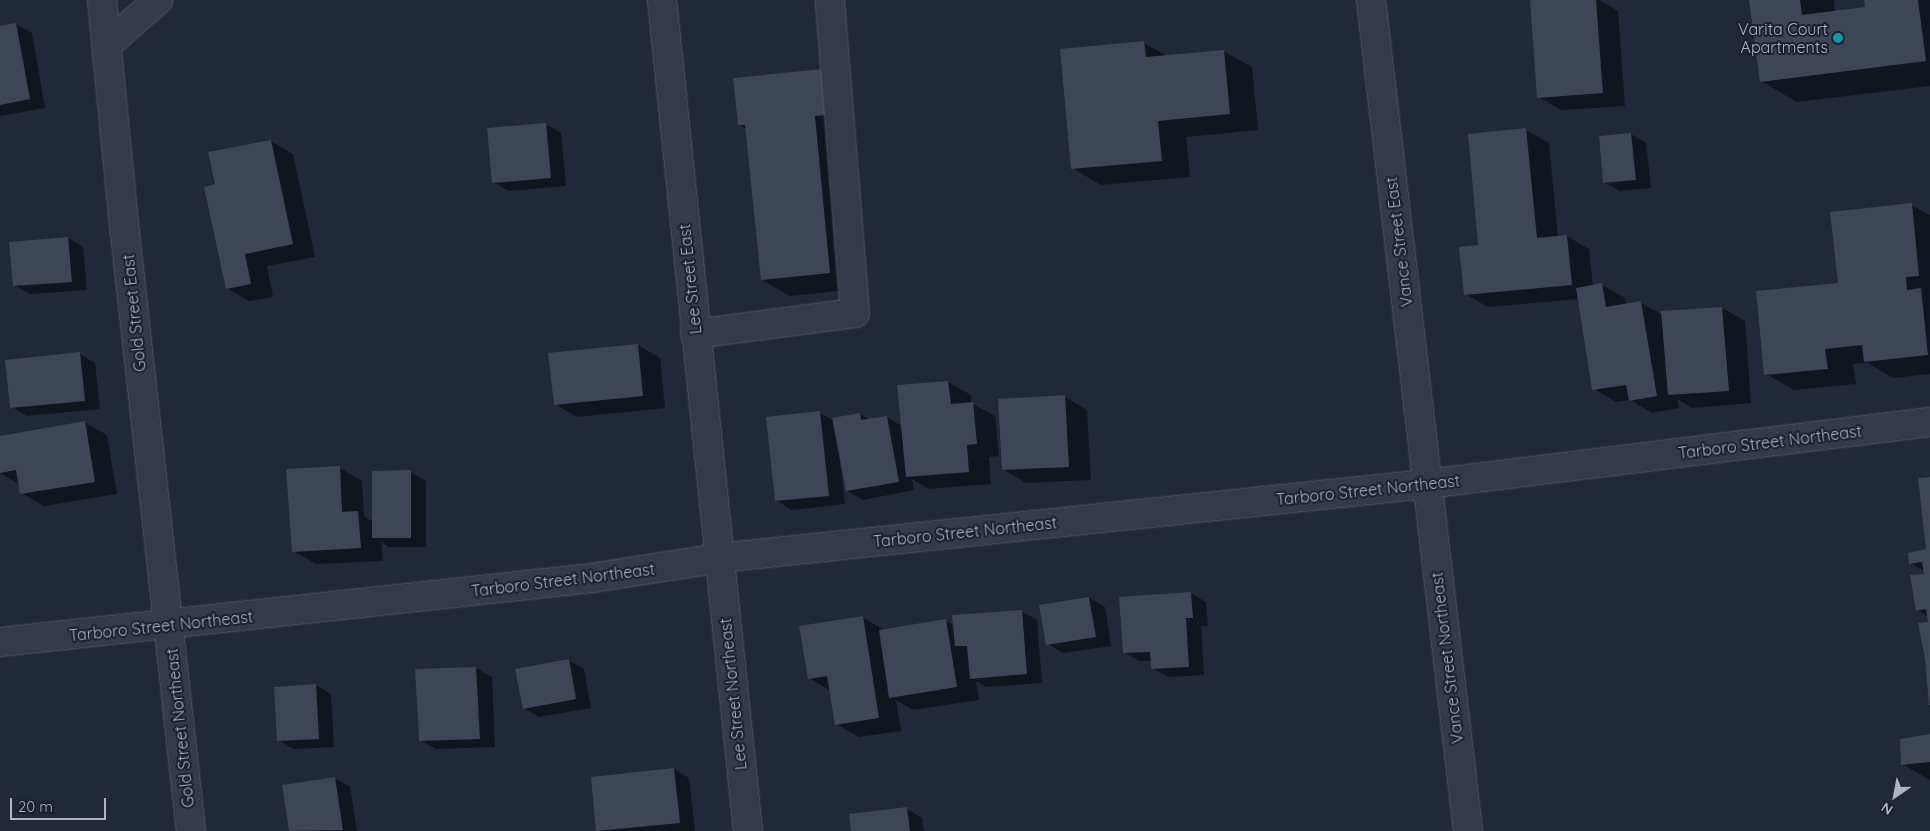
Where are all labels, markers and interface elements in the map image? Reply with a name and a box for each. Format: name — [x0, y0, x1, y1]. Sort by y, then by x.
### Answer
place label: Varita Court Apartments — [1738, 19, 1828, 57]
marker: Varita Court Apartments — [1832, 32, 1844, 44]
street label: Vance Street East — [1381, 176, 1417, 308]
street label: Lee Street East — [675, 223, 705, 335]
street label: Gold Street East — [118, 253, 150, 373]
street label: Tarboro Street Northeast — [1677, 421, 1863, 463]
street label: Tarboro Street Northeast — [1275, 471, 1461, 509]
street label: Tarboro Street Northeast — [872, 513, 1058, 551]
street label: Tarboro Street Northeast — [470, 559, 656, 601]
street label: Vance Street Northeast — [1427, 571, 1467, 745]
street label: Tarboro Street Northeast — [68, 607, 254, 645]
street label: Lee Street Northeast — [715, 617, 751, 771]
street label: Gold Street Northeast — [162, 647, 198, 809]
north arrow — [1870, 771, 1920, 821]
scale bar — [12, 788, 109, 820]
text: 20 m — [18, 797, 53, 816]
text: N — [1878, 798, 1896, 819]

